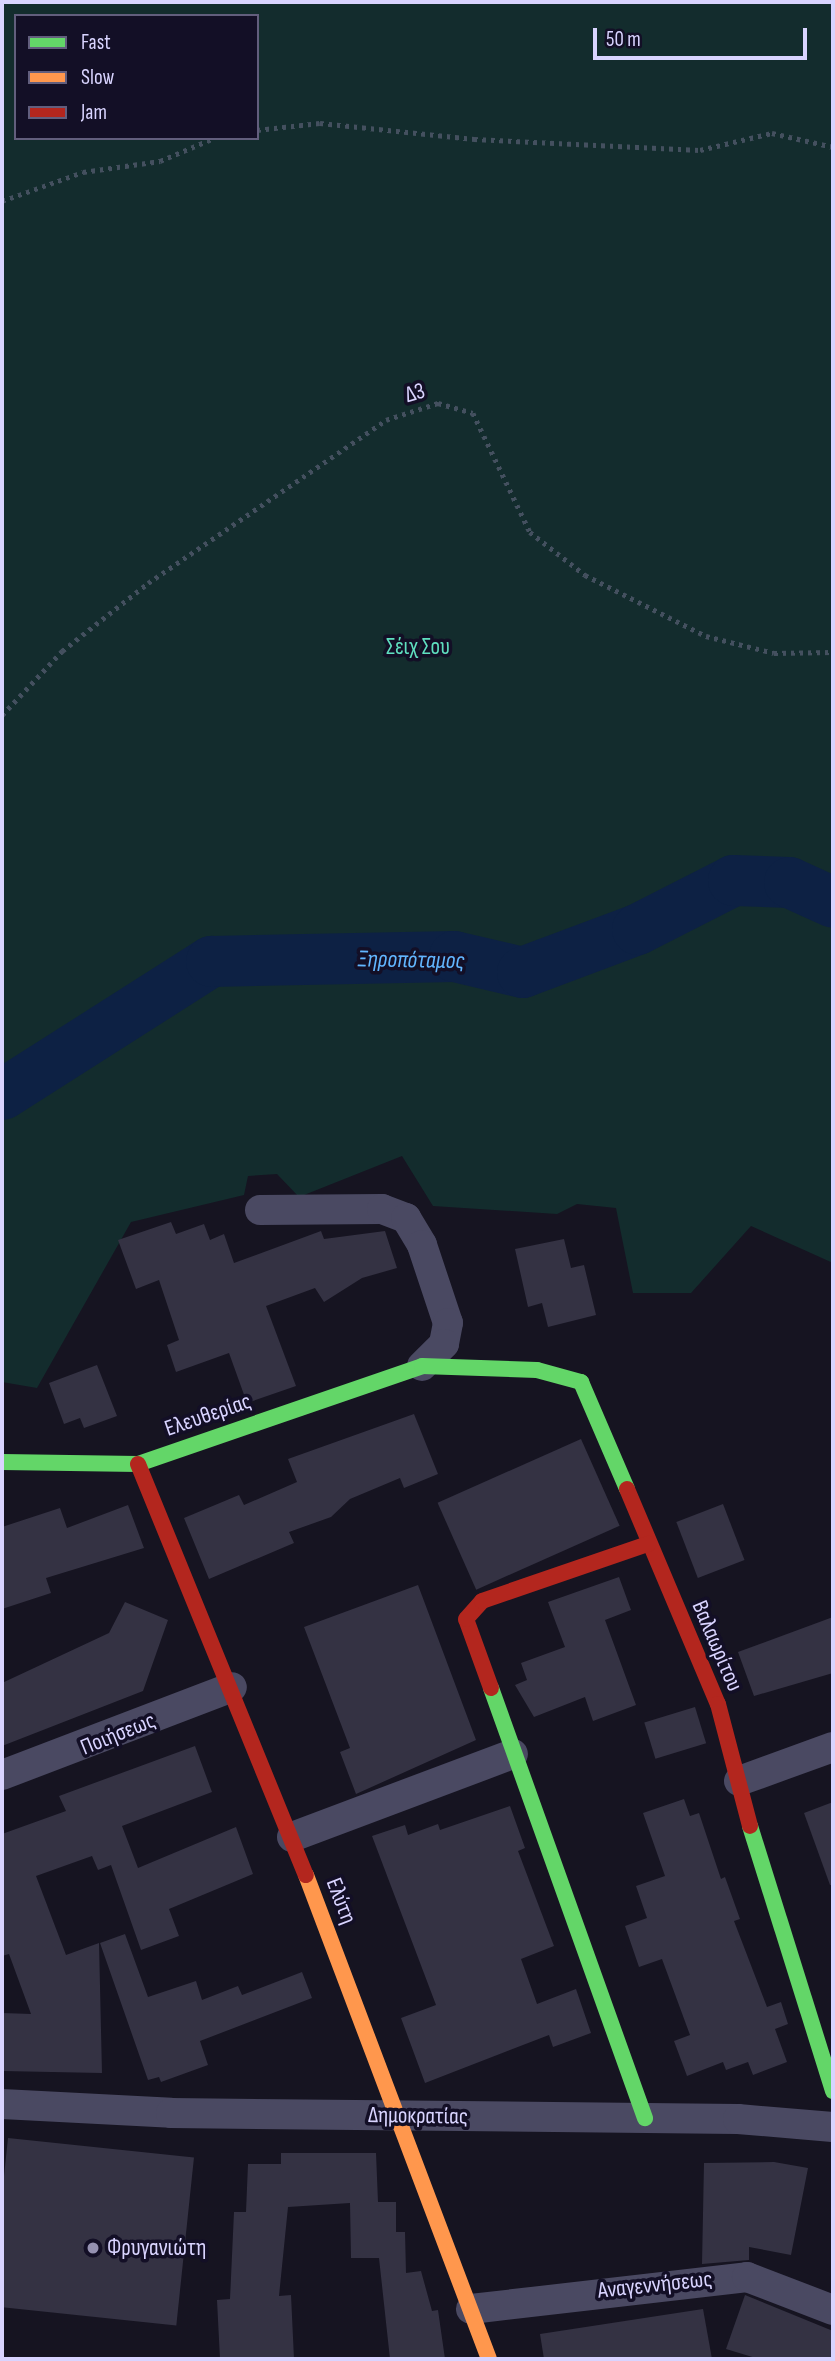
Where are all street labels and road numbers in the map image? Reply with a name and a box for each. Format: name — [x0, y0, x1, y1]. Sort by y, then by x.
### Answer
street label: Δ3 — [402, 377, 428, 409]
street label: Ελευθερίας — [161, 1387, 255, 1443]
street label: Βαλαωρίτου — [686, 1597, 748, 1695]
street label: Ποιήσεως — [77, 1707, 159, 1761]
street label: Ελύτη — [320, 1874, 362, 1928]
street label: Δημοκρατίας — [368, 2101, 468, 2131]
street label: Αναγεννήσεως — [596, 2265, 714, 2305]

